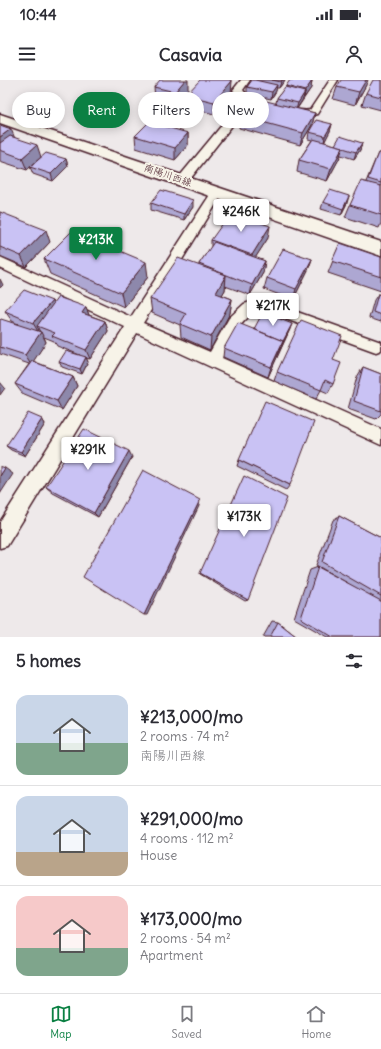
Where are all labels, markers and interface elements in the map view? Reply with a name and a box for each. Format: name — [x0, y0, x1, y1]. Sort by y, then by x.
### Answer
text: 10:44 — [20, 5, 57, 24]
icon: menu — [16, 43, 38, 65]
text: Casavia — [159, 43, 222, 66]
icon: person — [343, 43, 365, 65]
chip: Buy — [12, 92, 65, 128]
chip: Rent — [73, 92, 130, 128]
chip: Filters — [138, 92, 204, 128]
chip: New — [212, 92, 269, 128]
street label: 南陽川西線 — [142, 161, 194, 189]
pin: ¥246K — [213, 199, 269, 233]
text: ¥246K — [222, 203, 260, 220]
pin: ¥213K — [68, 227, 124, 261]
text: ¥213K — [78, 231, 114, 248]
pin: ¥217K — [245, 293, 301, 327]
text: ¥217K — [256, 297, 290, 314]
pin: ¥291K — [60, 437, 116, 471]
text: ¥291K — [70, 441, 106, 458]
pin: ¥173K — [216, 504, 272, 538]
text: ¥173K — [227, 508, 261, 525]
text: 5 homes — [16, 650, 81, 672]
icon: filters — [343, 650, 365, 672]
text: ¥213,000/mo — [140, 706, 243, 728]
icon: home — [48, 711, 96, 759]
text: 2 rooms · 74 m² — [140, 728, 229, 745]
text: 南陽川西線 — [140, 747, 205, 764]
text: ¥291,000/mo — [140, 808, 243, 830]
icon: home — [48, 812, 96, 860]
text: 4 rooms · 112 m² — [140, 830, 234, 847]
text: House — [140, 847, 177, 864]
text: ¥173,000/mo — [140, 908, 242, 930]
icon: home — [48, 912, 96, 960]
text: 2 rooms · 54 m² — [140, 930, 231, 947]
text: Apartment — [140, 947, 203, 964]
tab: Map — [50, 1003, 72, 1041]
tab: Saved — [172, 1003, 202, 1041]
tab: Home — [301, 1003, 331, 1041]

